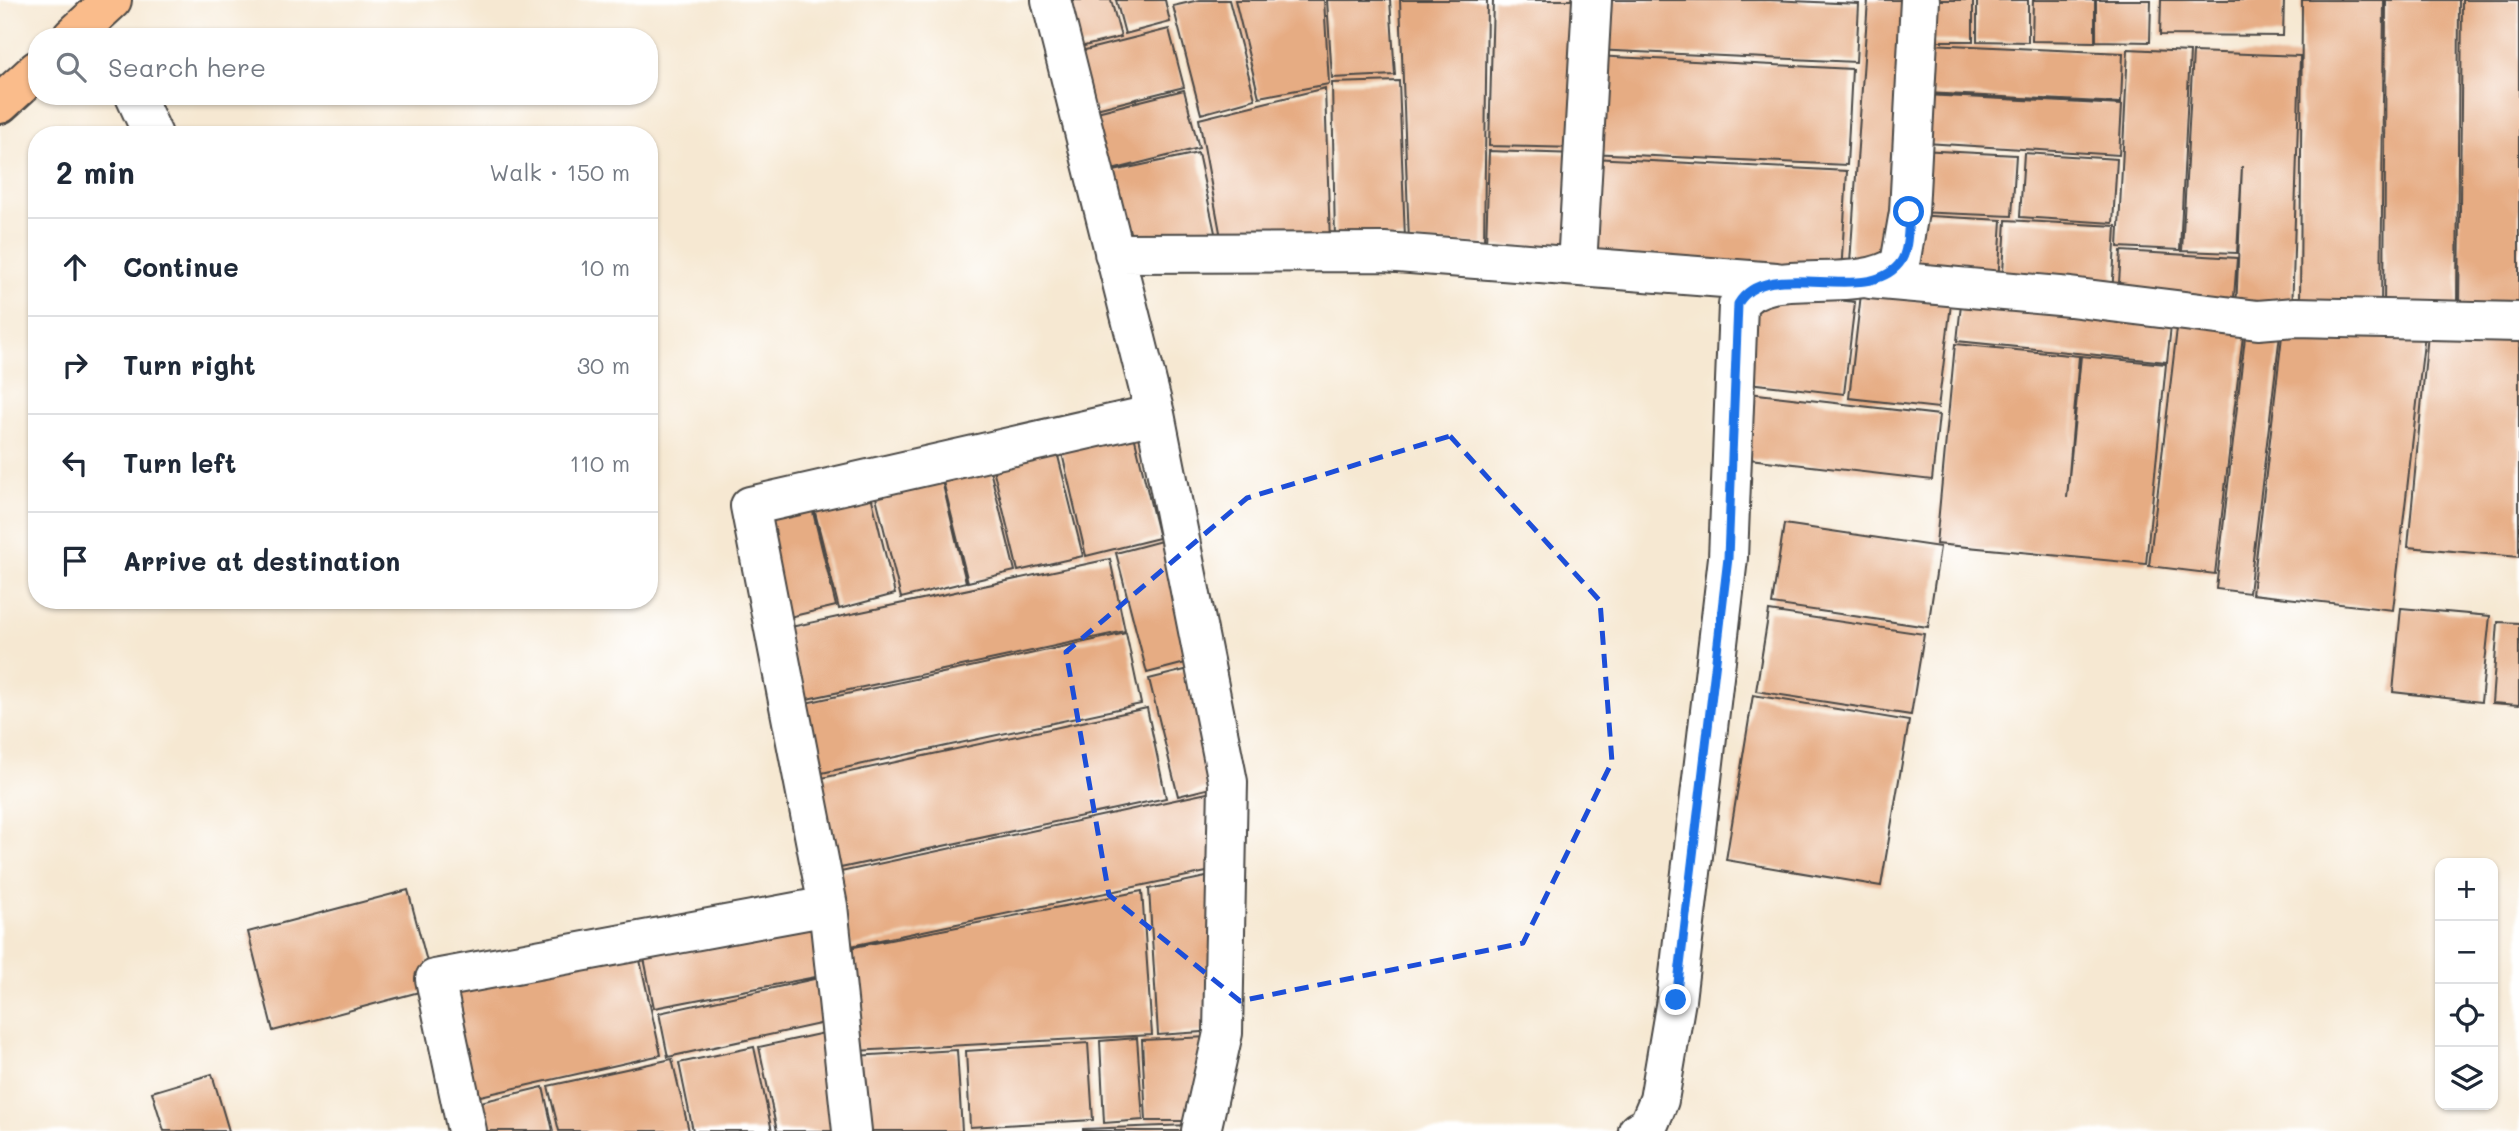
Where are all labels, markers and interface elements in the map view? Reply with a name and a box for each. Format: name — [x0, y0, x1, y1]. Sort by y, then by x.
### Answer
search box — [28, 28, 658, 105]
icon: search — [52, 48, 90, 86]
text: Search here — [108, 50, 266, 84]
text: 2 min — [56, 152, 135, 192]
text: Walk · 150 m — [489, 157, 630, 187]
route start — [1893, 196, 1924, 227]
icon: ahead — [56, 248, 94, 286]
text: Continue — [123, 250, 239, 284]
text: 10 m — [580, 252, 630, 282]
icon: right — [56, 346, 94, 384]
text: Turn right — [123, 348, 256, 382]
text: 30 m — [577, 350, 630, 380]
icon: left — [56, 444, 94, 482]
text: Turn left — [123, 446, 236, 480]
text: 110 m — [570, 448, 630, 478]
icon: arrive — [56, 542, 94, 580]
text: Arrive at destination — [123, 544, 400, 578]
map controls — [2435, 858, 2498, 1110]
button: + — [2435, 858, 2498, 921]
button: − — [2435, 921, 2498, 984]
route end — [1660, 984, 1691, 1015]
button: locate — [2435, 984, 2498, 1047]
button: layers — [2435, 1047, 2498, 1110]

